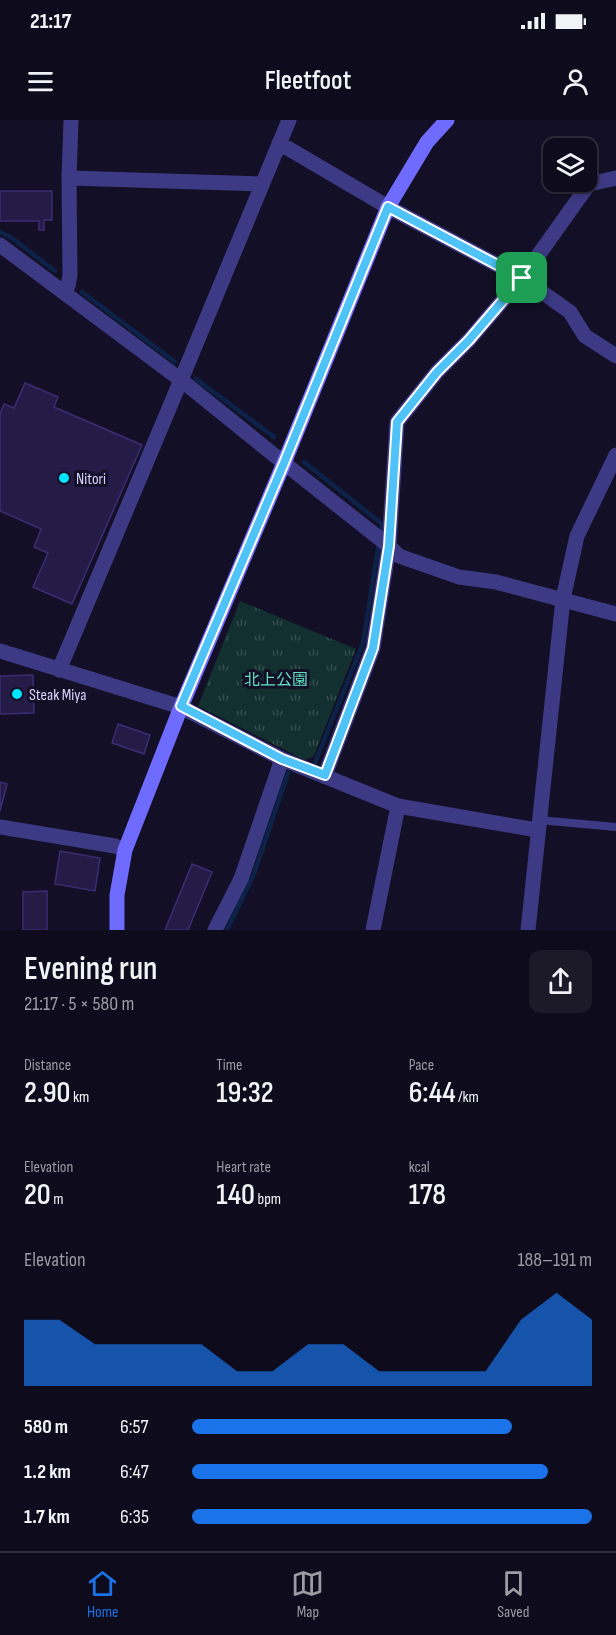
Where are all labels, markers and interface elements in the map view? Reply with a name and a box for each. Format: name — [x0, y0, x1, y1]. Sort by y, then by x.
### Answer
text: 21:17 — [30, 8, 71, 35]
icon: menu — [24, 65, 57, 98]
text: Fleetfoot — [265, 65, 351, 97]
icon: person — [559, 65, 592, 98]
map controls — [543, 138, 597, 192]
button: layers — [543, 138, 597, 192]
pin — [496, 252, 547, 303]
icon: arrive — [505, 261, 538, 294]
place label: Nitori — [76, 470, 106, 489]
marker: Nitori — [57, 471, 71, 485]
park label: 北上公園 — [244, 671, 308, 690]
place label: Steak Miya — [29, 686, 86, 705]
marker: Steak Miya — [10, 687, 24, 701]
text: Evening run — [24, 949, 158, 989]
button: share — [529, 950, 592, 1013]
text: 21:17 · 5 × 580 m — [24, 992, 134, 1016]
text: Distance — [24, 1056, 71, 1075]
text: Time — [216, 1056, 243, 1075]
text: Pace — [409, 1056, 434, 1075]
text: 2.90 — [24, 1075, 70, 1111]
text: 19:32 — [216, 1075, 274, 1111]
text: 6:44 — [409, 1075, 456, 1111]
text: km — [70, 1088, 89, 1107]
text: /km — [456, 1088, 479, 1107]
text: Elevation — [24, 1158, 73, 1177]
text: Heart rate — [216, 1158, 271, 1177]
text: kcal — [409, 1158, 430, 1177]
text: 20 — [24, 1177, 51, 1213]
text: 140 — [216, 1177, 255, 1213]
text: 178 — [409, 1177, 446, 1213]
text: m — [51, 1190, 64, 1209]
text: bpm — [255, 1190, 281, 1209]
text: Elevation — [24, 1248, 86, 1272]
text: 188–191 m — [517, 1248, 592, 1272]
text: 580 m — [24, 1415, 68, 1439]
text: 6:57 — [120, 1415, 148, 1439]
text: 1.2 km — [24, 1460, 71, 1484]
text: 6:47 — [120, 1460, 149, 1484]
text: 1.7 km — [24, 1505, 70, 1529]
text: 6:35 — [120, 1505, 149, 1529]
tab: Home — [86, 1567, 119, 1622]
tab: Map — [291, 1567, 324, 1622]
tab: Saved — [497, 1567, 530, 1622]

